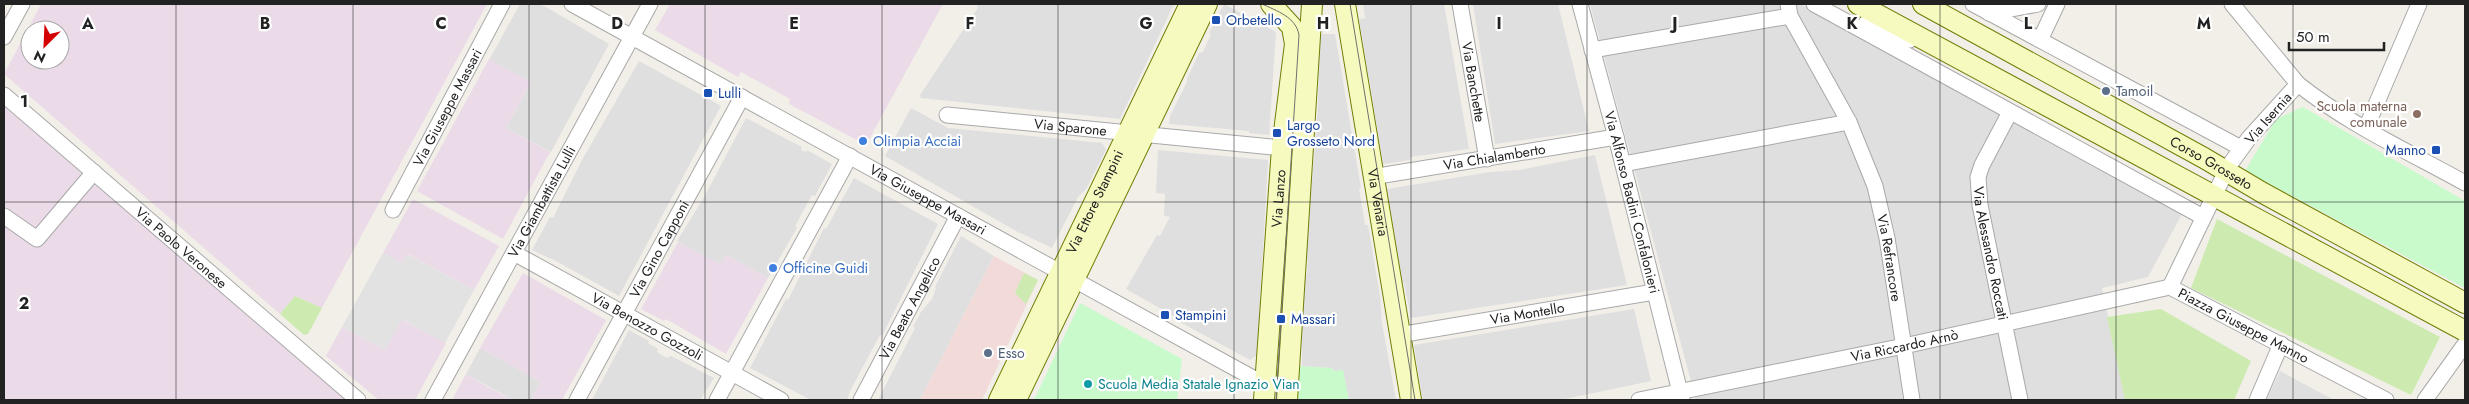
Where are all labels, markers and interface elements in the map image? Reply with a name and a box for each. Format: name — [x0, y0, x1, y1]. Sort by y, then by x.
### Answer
place label: Orbetello — [1226, 10, 1282, 30]
text: A — [81, 12, 94, 35]
text: B — [260, 12, 270, 35]
text: C — [435, 12, 447, 35]
text: D — [611, 12, 623, 35]
text: E — [789, 12, 799, 35]
text: F — [966, 12, 974, 35]
text: G — [1139, 12, 1153, 35]
text: H — [1317, 12, 1329, 35]
text: I — [1496, 12, 1502, 35]
text: J — [1669, 12, 1678, 35]
text: K — [1846, 12, 1858, 35]
text: L — [2024, 12, 2033, 35]
text: M — [2197, 12, 2211, 35]
marker: Orbetello — [1210, 14, 1222, 26]
north arrow — [20, 20, 70, 70]
scale bar — [2289, 20, 2384, 52]
text: 50 m — [2296, 26, 2330, 48]
street label: Via Banchette — [1457, 40, 1490, 123]
text: N — [31, 45, 49, 68]
street label: Via Giuseppe Massari — [408, 45, 487, 170]
place label: Tamoil — [2116, 81, 2153, 101]
place label: Lulli — [718, 83, 741, 103]
marker: Tamoil — [2100, 85, 2112, 97]
marker: Lulli — [702, 87, 714, 99]
street label: Via Isernia — [2240, 88, 2296, 148]
text: 1 — [20, 90, 28, 113]
place label: Scuola materna comunale — [2316, 96, 2407, 132]
marker: Scuola materna comunale — [2411, 108, 2423, 120]
street label: Via Alfonso Badini Confalonieri — [1599, 109, 1665, 295]
street label: Via Sparone — [1033, 114, 1108, 141]
place label: Largo Grosseto Nord — [1287, 115, 1375, 151]
marker: Largo Grosseto Nord — [1271, 127, 1283, 139]
place label: Olimpia Acciai — [873, 131, 961, 151]
street label: Corso Grosseto — [2166, 131, 2256, 195]
marker: Olimpia Acciai — [857, 135, 869, 147]
street label: Via Chialamberto — [1442, 139, 1547, 175]
place label: Manno — [2386, 140, 2426, 160]
street label: Via Giambattista Lulli — [503, 142, 580, 261]
marker: Manno — [2430, 144, 2442, 156]
street label: Via Ettore Stampini — [1061, 146, 1128, 257]
street label: Via Giuseppe Massari — [866, 159, 990, 240]
street label: Via Venaria — [1363, 167, 1394, 238]
street label: Via Lanzo — [1266, 168, 1290, 228]
street label: Via Alessandro Roccati — [1969, 186, 2013, 322]
street label: Via Gino Capponi — [625, 197, 694, 301]
street label: Via Paolo Veronese — [131, 202, 232, 293]
street label: Via Refrancore — [1872, 212, 1907, 303]
street label: Via Beato Angelico — [874, 253, 945, 363]
place label: Officine Guidi — [783, 258, 868, 278]
marker: Officine Guidi — [767, 262, 779, 274]
street label: Piazza Giuseppe Manno — [2175, 283, 2313, 368]
street label: Via Benozzo Gozzoli — [588, 288, 707, 365]
text: 2 — [19, 292, 29, 315]
street label: Via Montello — [1489, 297, 1566, 329]
place label: Stampini — [1175, 305, 1226, 325]
marker: Stampini — [1159, 309, 1171, 321]
place label: Massari — [1291, 309, 1336, 329]
marker: Massari — [1275, 313, 1287, 325]
street label: Via Riccardo Arnò — [1849, 324, 1960, 367]
place label: Esso — [998, 343, 1025, 363]
marker: Esso — [982, 347, 994, 359]
place label: Scuola Media Statale Ignazio Vian — [1098, 374, 1300, 394]
marker: Scuola Media Statale Ignazio Vian — [1082, 378, 1094, 390]

